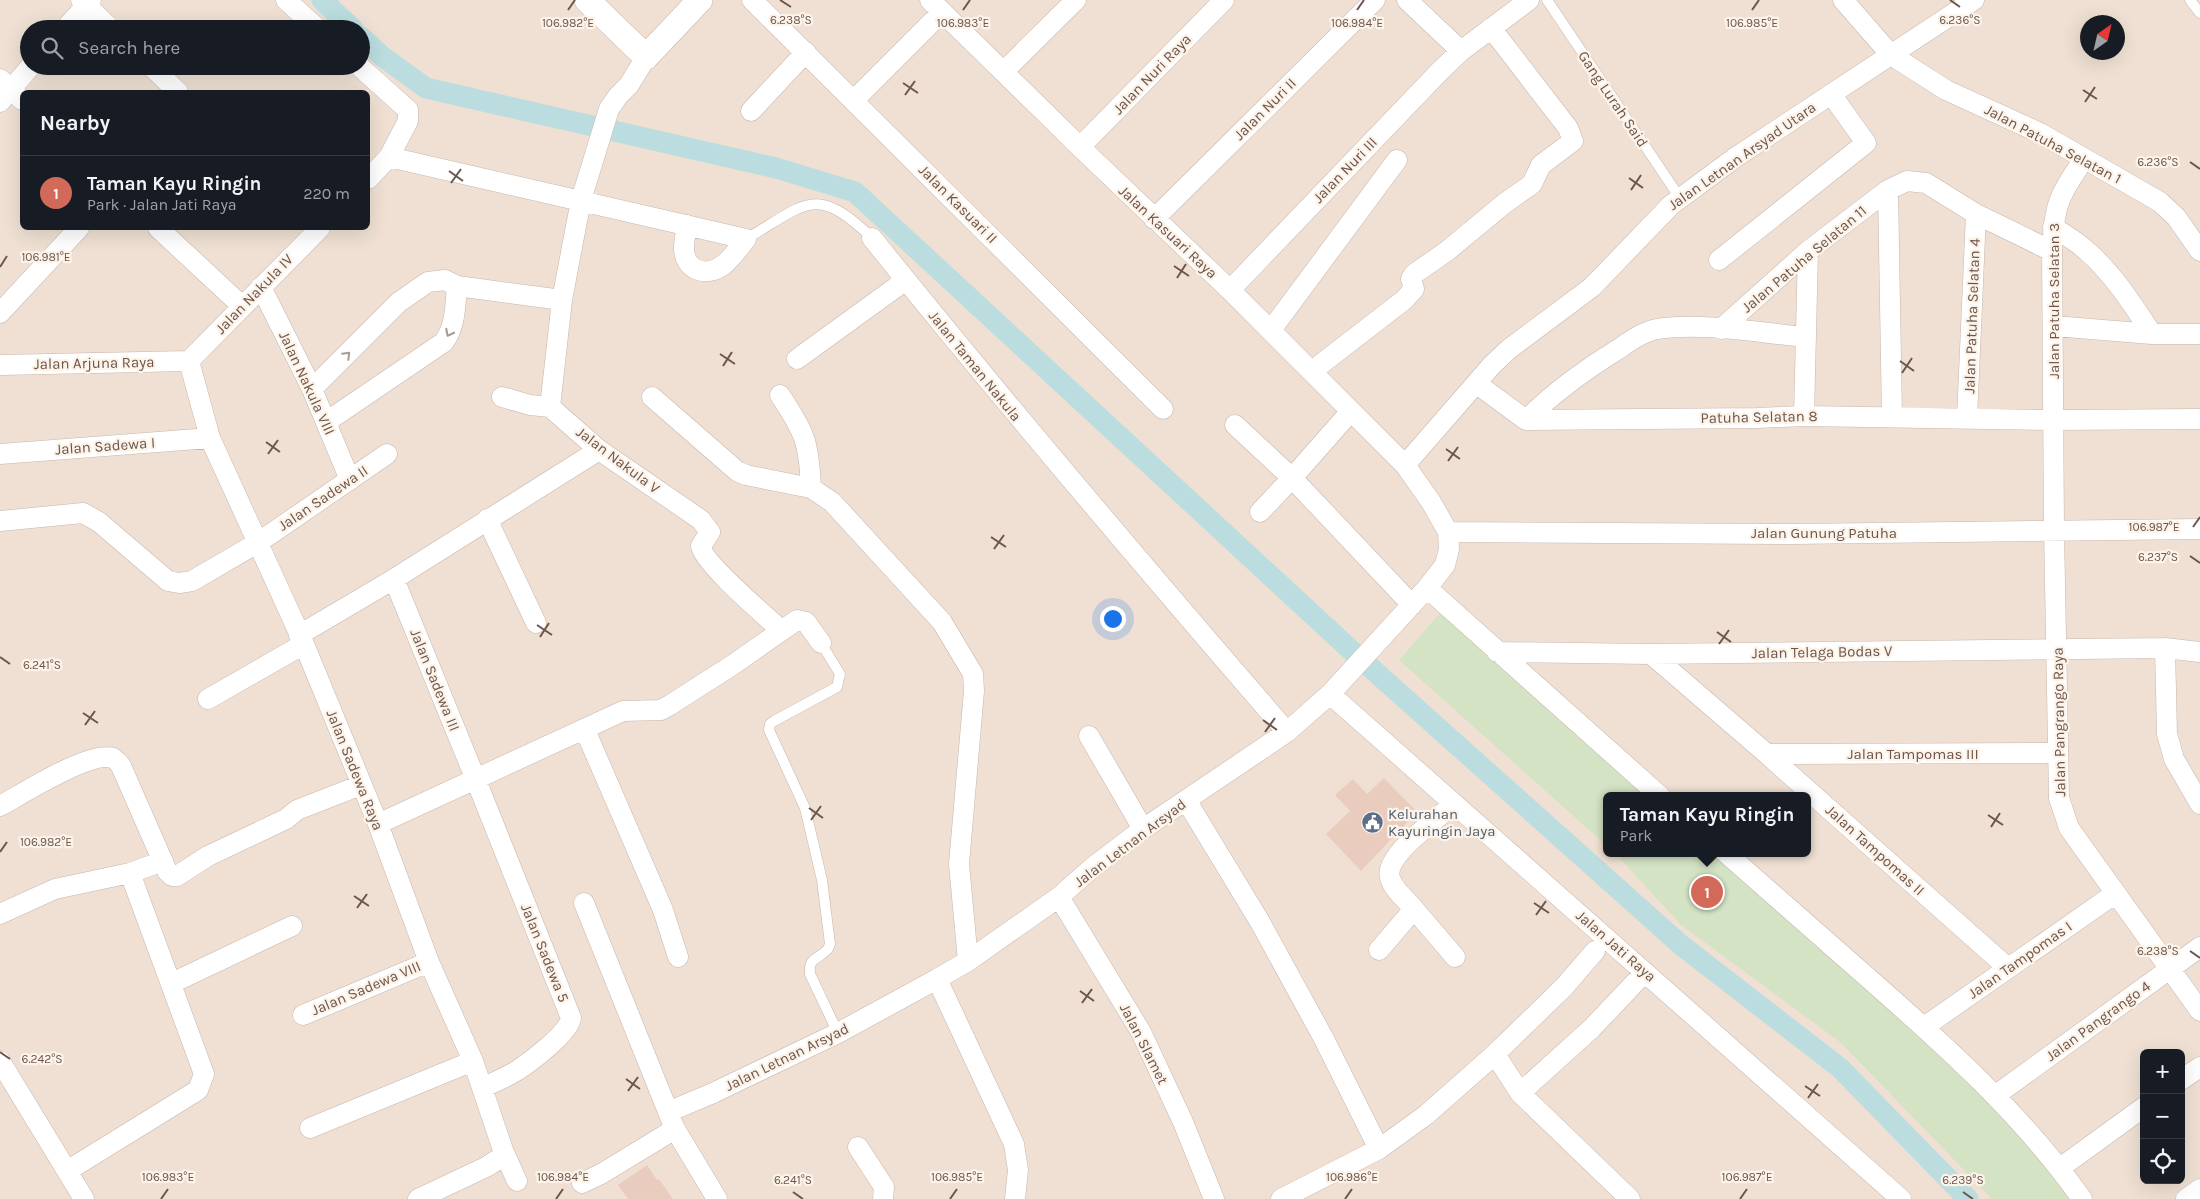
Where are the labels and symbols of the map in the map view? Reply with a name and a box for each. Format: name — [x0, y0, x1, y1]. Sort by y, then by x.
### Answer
text: 6.238°S — [770, 13, 812, 27]
text: 6.236°S — [1939, 13, 1981, 27]
north arrow — [2080, 15, 2125, 60]
text: 106.982°E — [542, 16, 594, 30]
text: 106.983°E — [937, 16, 989, 30]
text: 106.984°E — [1331, 16, 1383, 30]
text: 106.985°E — [1726, 16, 1778, 30]
street label: Jalan Nuri Raya — [1109, 30, 1195, 118]
street label: Gang Lurah Said — [1574, 48, 1652, 150]
street label: Jalan Nuri II — [1230, 74, 1300, 144]
street label: Jalan Letnan Arsyad Utara — [1665, 98, 1819, 214]
street label: Jalan Patuha Selatan 1 — [1982, 100, 2124, 188]
street label: Jalan Nuri III — [1309, 133, 1381, 207]
text: 6.236°S — [2137, 155, 2179, 169]
street label: Jalan Kasuari II — [915, 161, 1001, 247]
street label: Jalan Kasuari Raya — [1115, 182, 1221, 282]
street label: Jalan Patuha Selatan 11 — [1738, 202, 1870, 316]
street label: Jalan Patuha Selatan 3 — [2045, 223, 2063, 379]
street label: Jalan Patuha Selatan 4 — [1960, 237, 1984, 394]
text: 106.981°E — [21, 250, 71, 264]
street label: Jalan Nakula IV — [211, 250, 297, 338]
street label: Jalan Taman Nakula — [925, 307, 1025, 425]
street label: Jalan Nakula VIII — [275, 328, 339, 438]
one-way arrow — [445, 328, 455, 337]
one-way arrow — [341, 351, 350, 360]
street label: Jalan Arjuna Raya — [33, 353, 155, 373]
street label: Patuha Selatan 8 — [1700, 407, 1818, 427]
street label: Jalan Nakula V — [573, 423, 664, 498]
street label: Jalan Sadewa I — [54, 434, 156, 458]
street label: Jalan Sadewa II — [275, 461, 371, 535]
text: 106.987°E — [2129, 520, 2179, 534]
street label: Jalan Gunung Patuha — [1751, 524, 1897, 542]
text: 6.237°S — [2138, 550, 2178, 564]
your location — [1100, 606, 1126, 632]
street label: Jalan Sadewa III — [406, 626, 464, 734]
street label: Jalan Telaga Bodas V — [1751, 642, 1893, 662]
street label: Jalan Pangrango Raya — [2049, 647, 2069, 797]
text: 6.241°S — [23, 658, 61, 672]
street label: Jalan Sadewa Raya — [323, 707, 387, 833]
street label: Jalan Tampomas III — [1847, 745, 1979, 763]
street label: Jalan Letnan Arsyad — [1071, 795, 1189, 891]
street label: Jalan Tampomas II — [1822, 801, 1928, 899]
place label: Kelurahan Kayuringin Jaya — [1388, 805, 1495, 840]
public building icon: Kelurahan Kayuringin Jaya — [1360, 811, 1384, 835]
text: 106.982°E — [20, 835, 72, 849]
pin: 1 — [1691, 873, 1723, 911]
street label: Jalan Sadewa 5 — [517, 901, 573, 1005]
street label: Jalan Jati Raya — [1572, 906, 1660, 986]
street label: Jalan Tampomas I — [1965, 917, 2075, 1003]
text: 6.238°S — [2137, 944, 2179, 958]
street label: Jalan Sadewa VIII — [309, 957, 423, 1019]
street label: Jalan Pangrango 4 — [2042, 977, 2154, 1065]
street label: Jalan Slamet — [1116, 1001, 1172, 1088]
street label: Jalan Letnan Arsyad — [722, 1019, 852, 1095]
text: 6.242°S — [22, 1052, 62, 1066]
text: 106.983°E — [142, 1170, 194, 1184]
text: 106.984°E — [537, 1170, 589, 1184]
text: 106.985°E — [931, 1170, 983, 1184]
text: 106.986°E — [1326, 1170, 1378, 1184]
text: 106.987°E — [1722, 1170, 1772, 1184]
text: 6.241°S — [774, 1173, 812, 1187]
text: 6.239°S — [1942, 1173, 1984, 1187]

